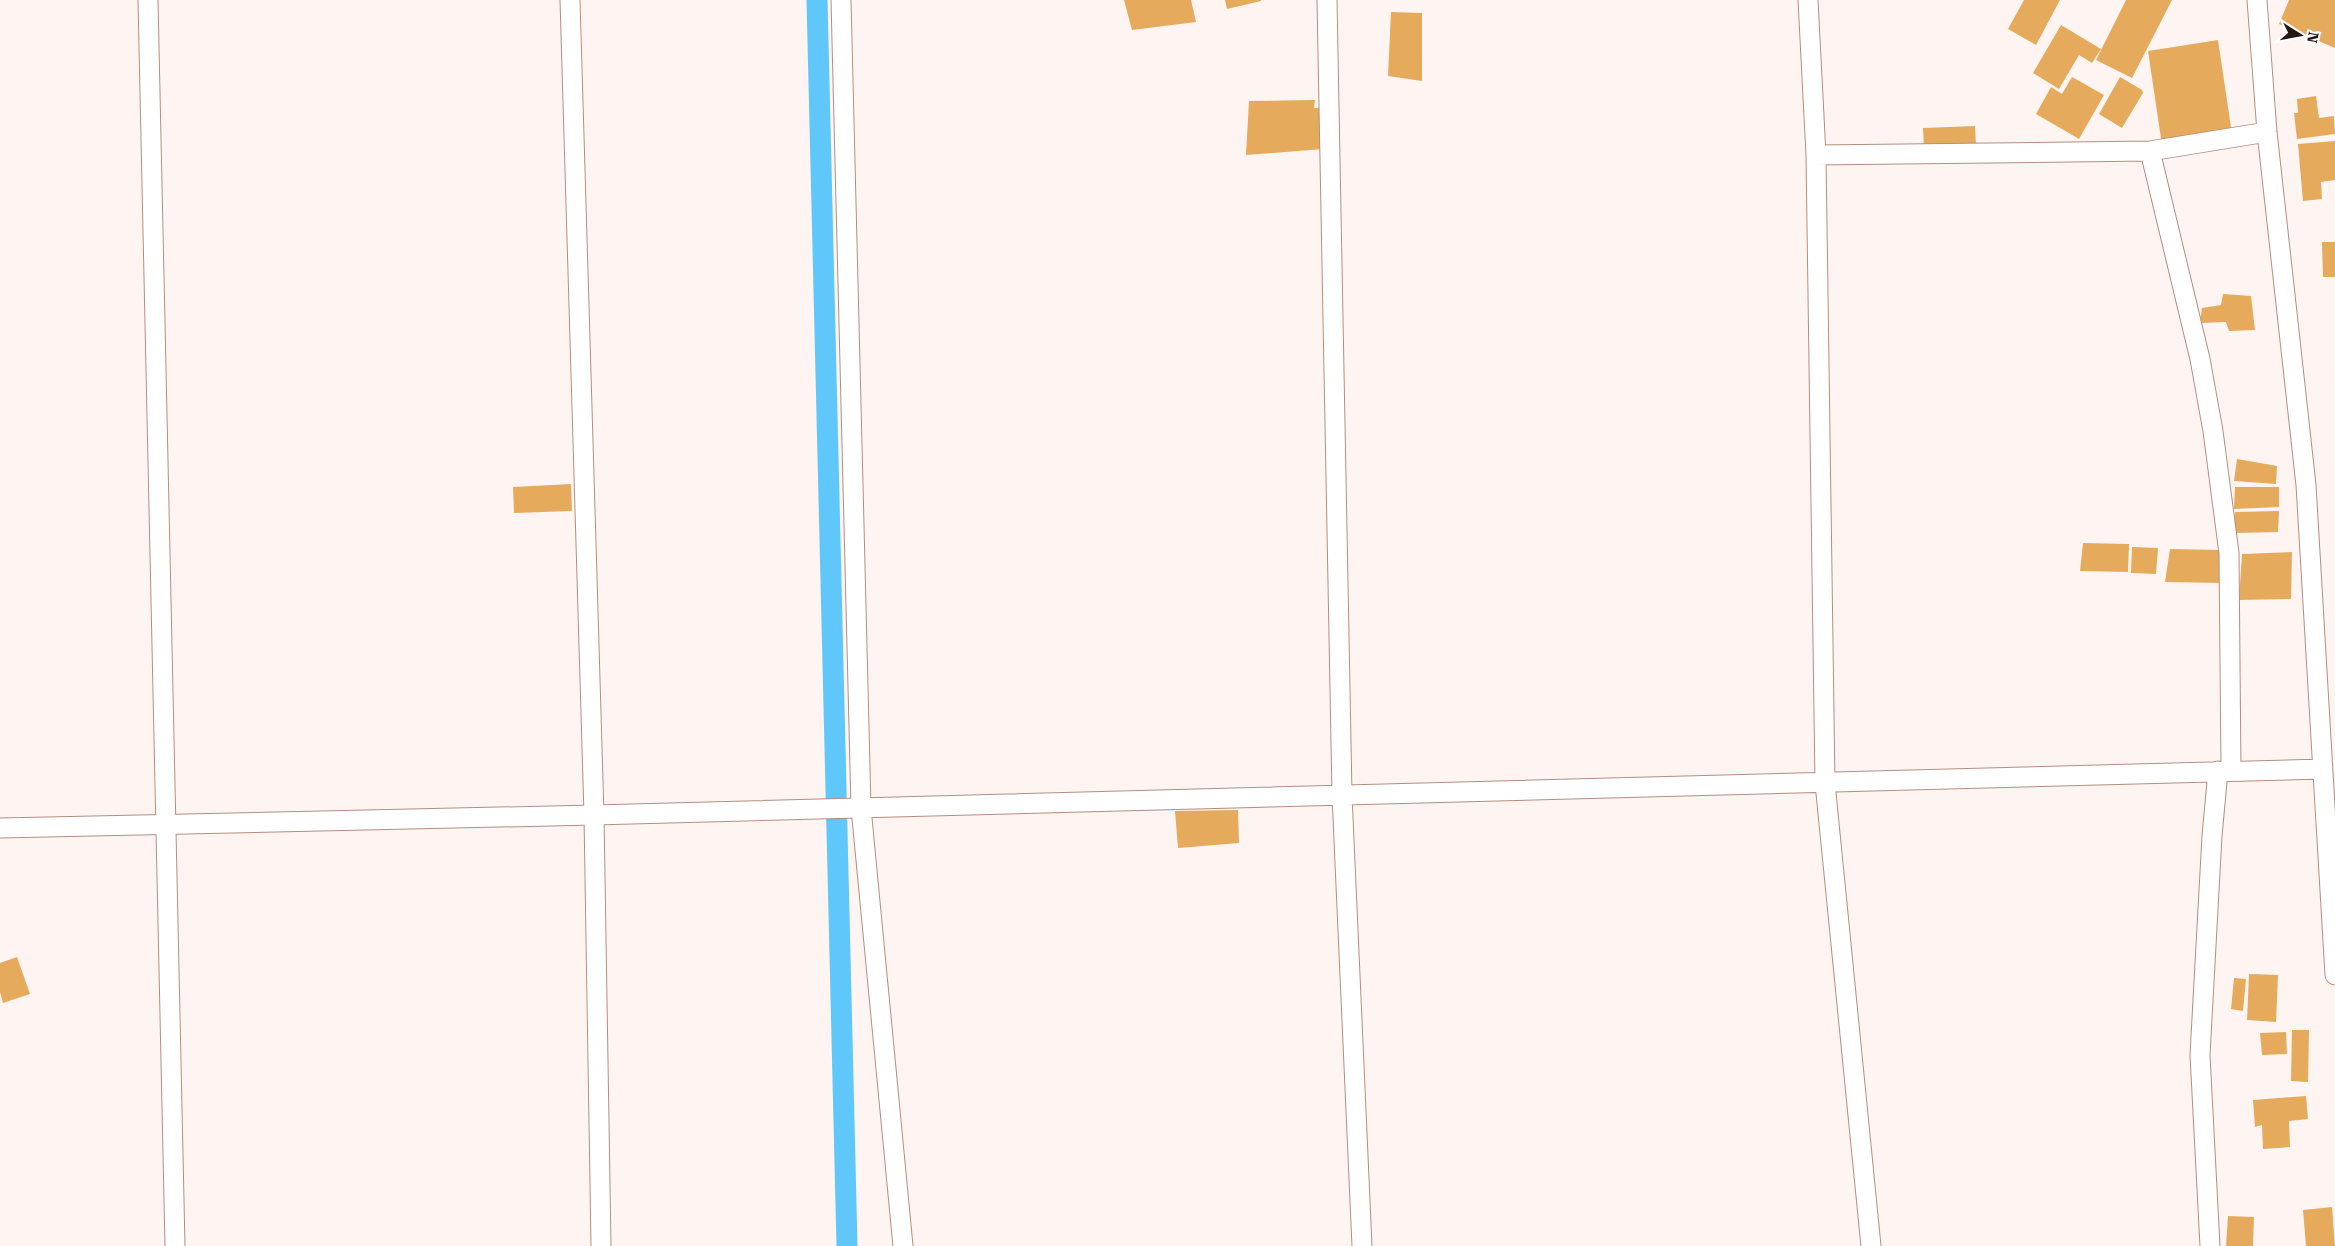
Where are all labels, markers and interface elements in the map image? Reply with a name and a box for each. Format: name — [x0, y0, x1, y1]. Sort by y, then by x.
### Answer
north arrow — [2275, 10, 2325, 60]
text: N — [2304, 31, 2322, 45]

